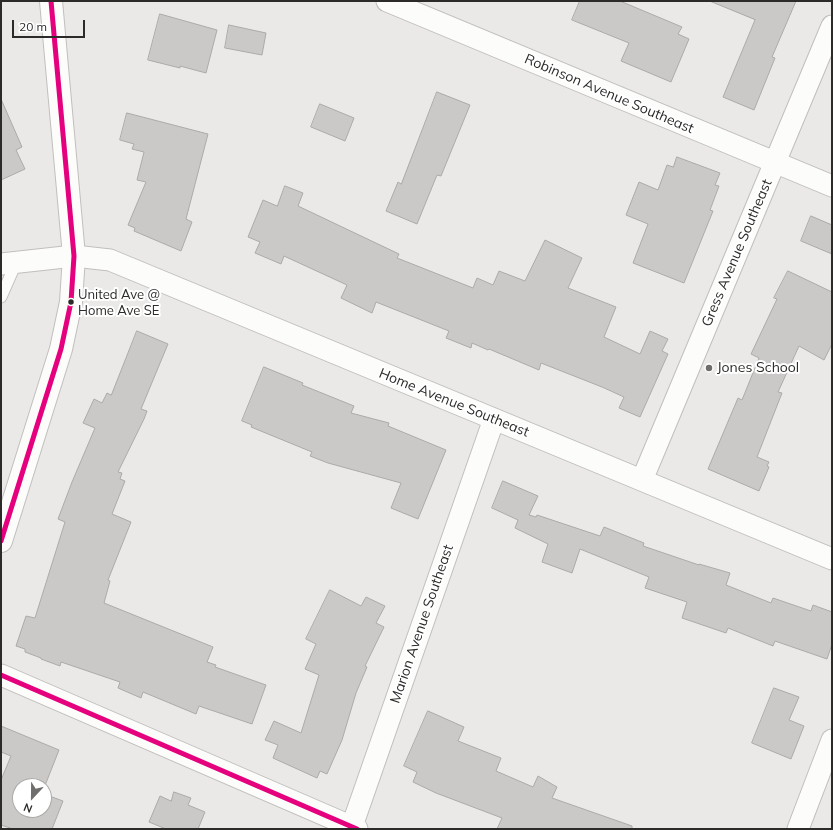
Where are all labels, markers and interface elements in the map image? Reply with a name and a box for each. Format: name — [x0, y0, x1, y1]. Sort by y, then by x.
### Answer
scale bar — [14, 12, 87, 38]
text: 20 m — [19, 19, 47, 34]
street label: Robinson Avenue Southeast — [522, 51, 696, 137]
street label: Gress Avenue Southeast — [698, 177, 776, 329]
place label: United Ave @ Home Ave SE — [78, 287, 160, 318]
marker: United Ave @ Home Ave SE — [66, 297, 76, 307]
place label: Jones School — [717, 360, 799, 376]
marker: Jones School — [704, 363, 714, 373]
street label: Home Avenue Southeast — [376, 365, 532, 441]
street label: Marion Avenue Southeast — [387, 542, 457, 706]
north arrow — [12, 778, 52, 818]
text: N — [21, 800, 34, 816]

